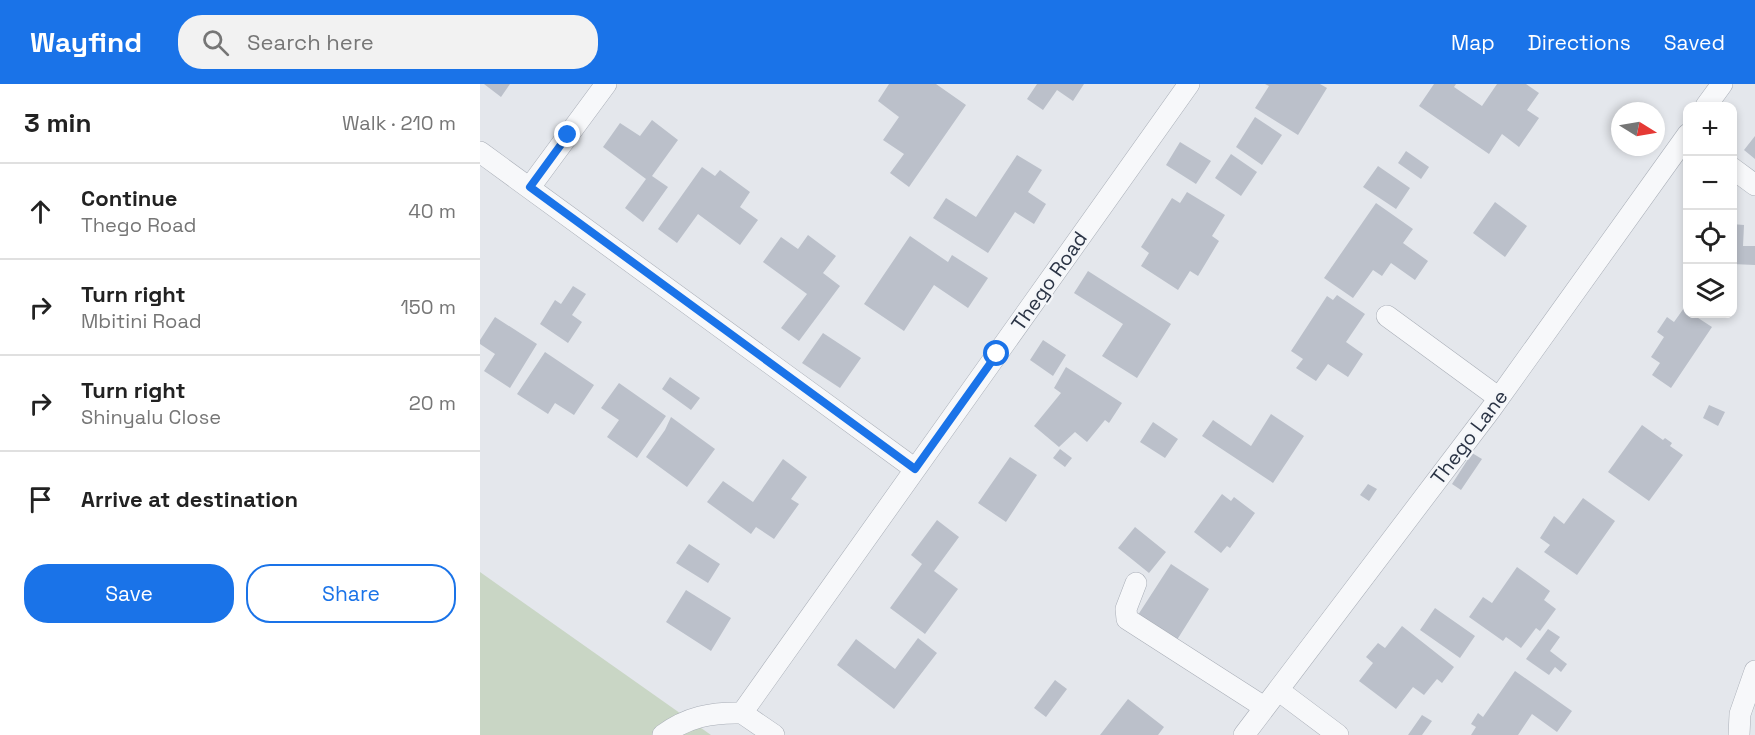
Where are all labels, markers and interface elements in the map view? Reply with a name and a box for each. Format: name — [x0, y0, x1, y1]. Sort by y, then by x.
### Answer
search box — [178, 15, 598, 69]
text: Wayfind — [30, 24, 142, 60]
icon: search — [199, 26, 232, 59]
text: Search here — [247, 28, 374, 56]
text: Map — [1451, 29, 1495, 56]
text: Directions — [1528, 29, 1631, 56]
text: Saved — [1664, 29, 1725, 56]
north arrow — [1611, 102, 1665, 156]
map controls — [1683, 102, 1737, 318]
button: + — [1683, 102, 1737, 156]
text: 3 min — [24, 106, 92, 140]
text: Walk · 210 m — [342, 110, 456, 136]
route end — [554, 121, 580, 147]
button: − — [1683, 156, 1737, 210]
text: Continue — [81, 184, 177, 212]
icon: ahead — [24, 195, 57, 228]
text: 40 m — [408, 198, 456, 224]
button: locate — [1683, 210, 1737, 264]
text: Thego Road — [81, 212, 196, 238]
street label: Thego Road — [1005, 226, 1093, 336]
button: layers — [1683, 264, 1737, 318]
text: Turn right — [81, 280, 186, 308]
icon: right — [24, 291, 57, 324]
text: 150 m — [401, 294, 456, 320]
text: Mbitini Road — [81, 308, 202, 334]
route start — [983, 340, 1009, 366]
text: Turn right — [81, 376, 186, 404]
street label: Thego Lane — [1425, 384, 1513, 490]
icon: right — [24, 387, 57, 420]
text: 20 m — [409, 390, 456, 416]
text: Shinyalu Close — [81, 404, 221, 430]
icon: arrive — [24, 483, 57, 516]
text: Arrive at destination — [81, 485, 298, 513]
button: Save — [24, 564, 234, 623]
button: Share — [246, 564, 456, 623]

